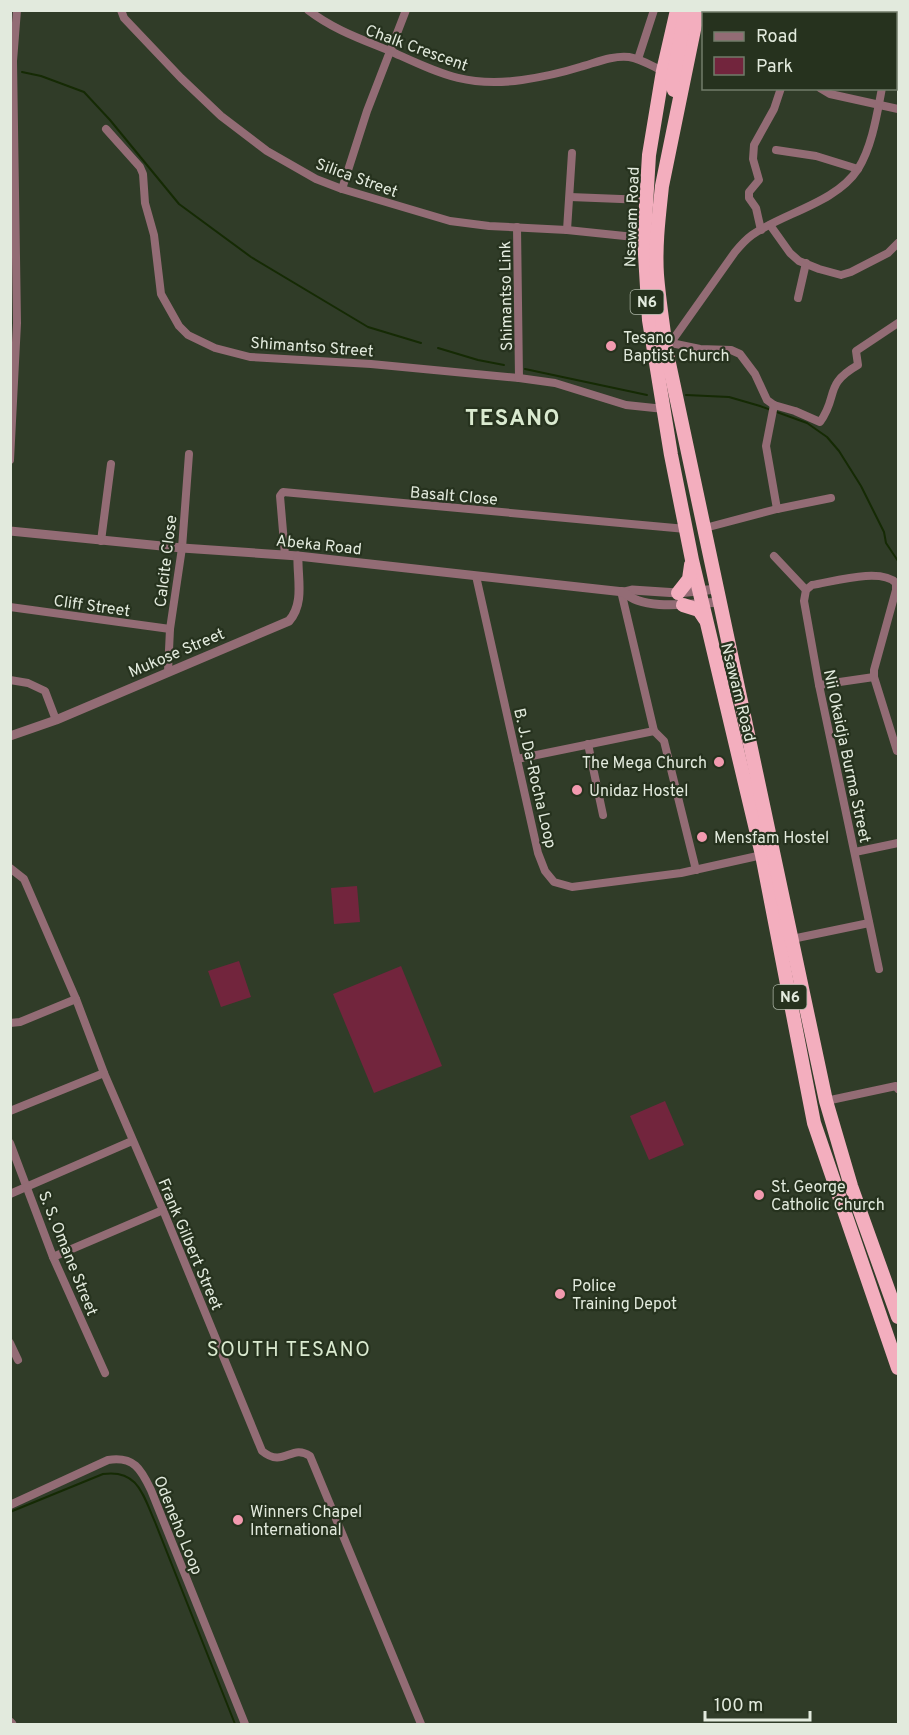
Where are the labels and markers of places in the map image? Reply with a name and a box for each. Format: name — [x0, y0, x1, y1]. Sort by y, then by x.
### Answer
place label: Tesano Baptist Church — [623, 329, 729, 367]
marker: Tesano Baptist Church — [604, 339, 618, 353]
place label: The Mega Church — [582, 754, 707, 774]
marker: The Mega Church — [712, 755, 726, 769]
place label: Unidaz Hostel — [589, 782, 688, 802]
marker: Unidaz Hostel — [570, 783, 584, 797]
place label: Mensfam Hostel — [714, 829, 829, 849]
marker: Mensfam Hostel — [695, 830, 709, 844]
place label: St. George Catholic Church — [771, 1178, 885, 1216]
marker: St. George Catholic Church — [752, 1188, 766, 1202]
place label: Police Training Depot — [572, 1277, 677, 1315]
marker: Police Training Depot — [553, 1287, 567, 1301]
place label: Winners Chapel International — [250, 1503, 362, 1541]
marker: Winners Chapel International — [231, 1513, 245, 1527]

